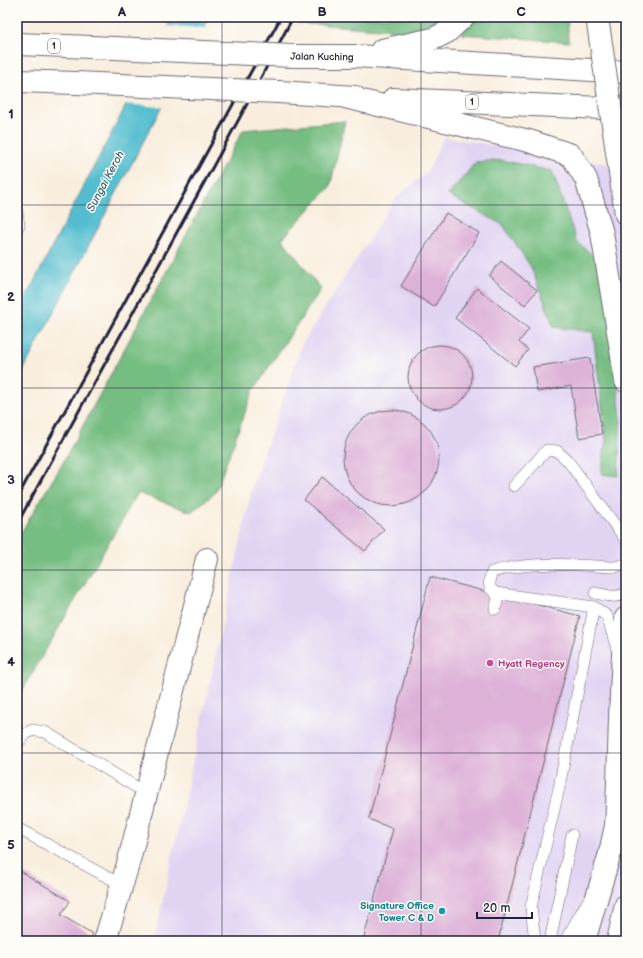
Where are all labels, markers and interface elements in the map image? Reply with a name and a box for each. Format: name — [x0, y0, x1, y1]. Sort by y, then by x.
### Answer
text: A — [117, 4, 126, 20]
text: B — [317, 4, 327, 20]
text: C — [516, 4, 526, 20]
road number: 1 — [48, 39, 60, 53]
street label: Jalan Kuching — [290, 50, 354, 64]
road number: 1 — [466, 95, 478, 109]
text: 1 — [8, 106, 14, 122]
water label: Sungai Keroh — [84, 149, 127, 214]
text: 2 — [7, 289, 15, 305]
text: 3 — [7, 472, 15, 488]
text: 4 — [7, 654, 15, 670]
marker: Hyatt Regency — [485, 658, 495, 668]
place label: Hyatt Regency — [498, 658, 565, 670]
text: 5 — [7, 837, 15, 853]
scale bar — [477, 894, 532, 920]
place label: Signature Office Tower C & D — [360, 900, 434, 924]
text: 20 m — [483, 901, 510, 916]
marker: Signature Office Tower C & D — [437, 906, 447, 916]

